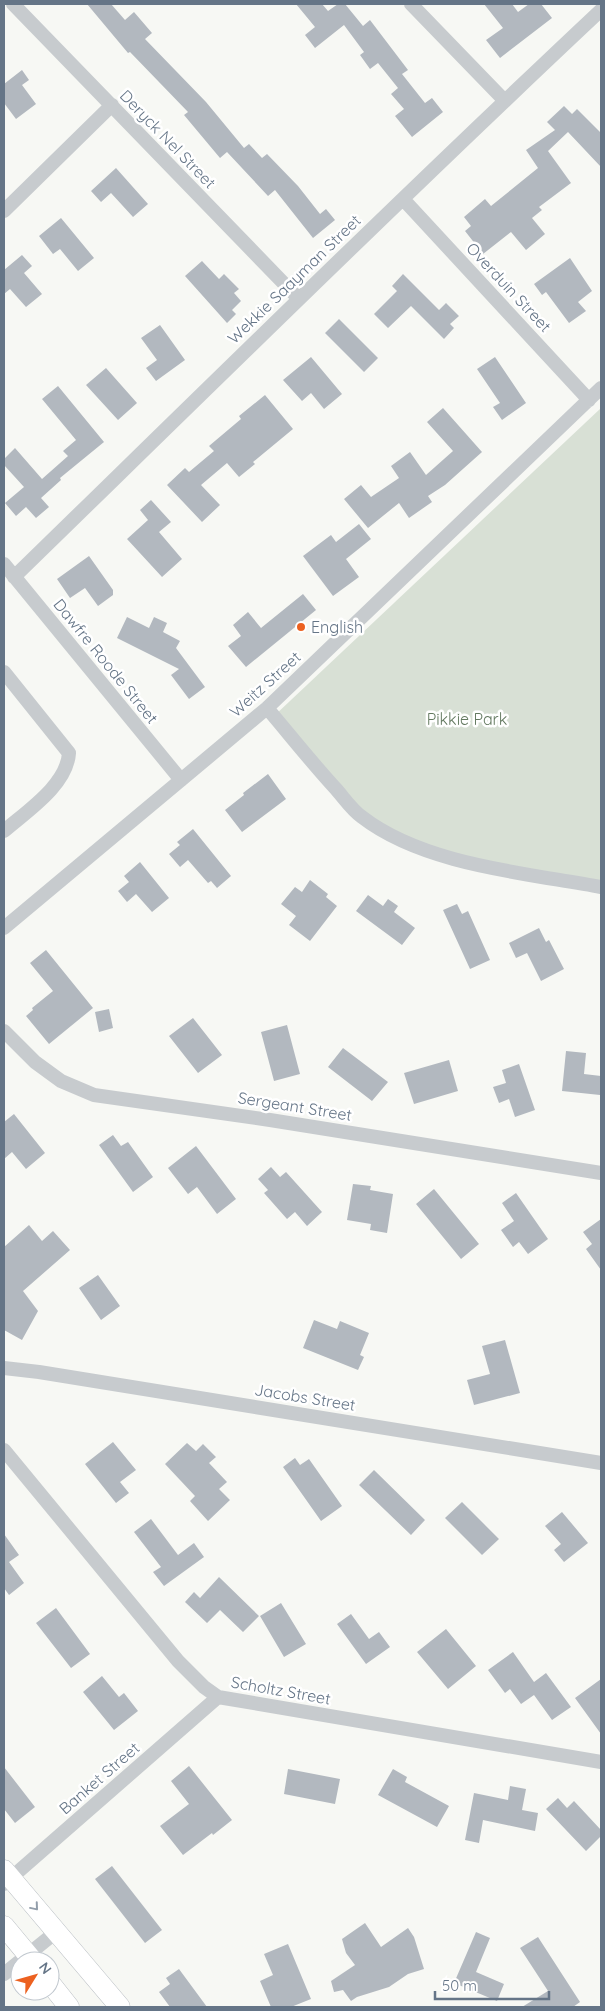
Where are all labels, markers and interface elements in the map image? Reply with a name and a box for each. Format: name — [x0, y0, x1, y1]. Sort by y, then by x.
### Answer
street label: Deryck Nel Street — [116, 85, 220, 193]
street label: Wekkie Saayman Street — [223, 210, 365, 348]
street label: Overduin Street — [462, 238, 556, 336]
street label: Dawfre Roode Street — [49, 595, 163, 727]
place label: English — [311, 617, 363, 637]
marker: English — [295, 621, 307, 633]
street label: Weitz Street — [225, 647, 305, 721]
park label: Pikkie Park — [427, 709, 507, 729]
street label: Sergeant Street — [237, 1087, 353, 1125]
street label: Jacobs Street — [253, 1379, 357, 1415]
street label: Scholtz Street — [230, 1671, 332, 1709]
street label: Banket Street — [55, 1738, 143, 1818]
one-way arrow — [29, 1902, 38, 1911]
north arrow — [10, 1951, 60, 2001]
text: N — [35, 1959, 56, 1978]
scale bar — [435, 1968, 549, 2000]
text: 50 m — [442, 1976, 477, 1995]

